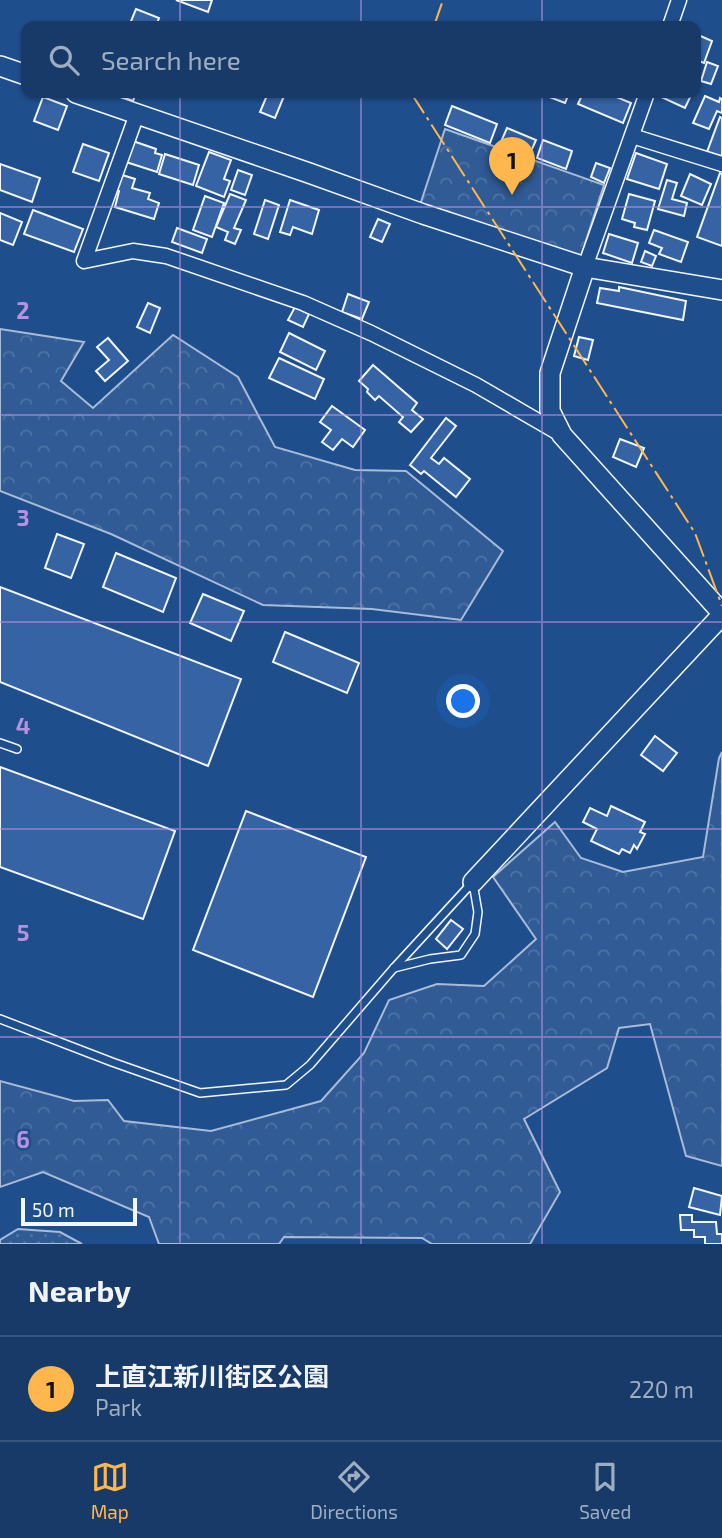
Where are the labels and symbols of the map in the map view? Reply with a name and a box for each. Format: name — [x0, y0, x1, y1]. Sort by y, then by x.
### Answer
pin: 1 — [489, 137, 535, 195]
text: 2 — [16, 296, 30, 324]
text: 3 — [16, 503, 30, 531]
your location — [446, 684, 480, 718]
text: 4 — [16, 711, 30, 739]
text: 5 — [17, 918, 29, 946]
text: 6 — [16, 1125, 30, 1153]
scale bar — [21, 1195, 136, 1227]

